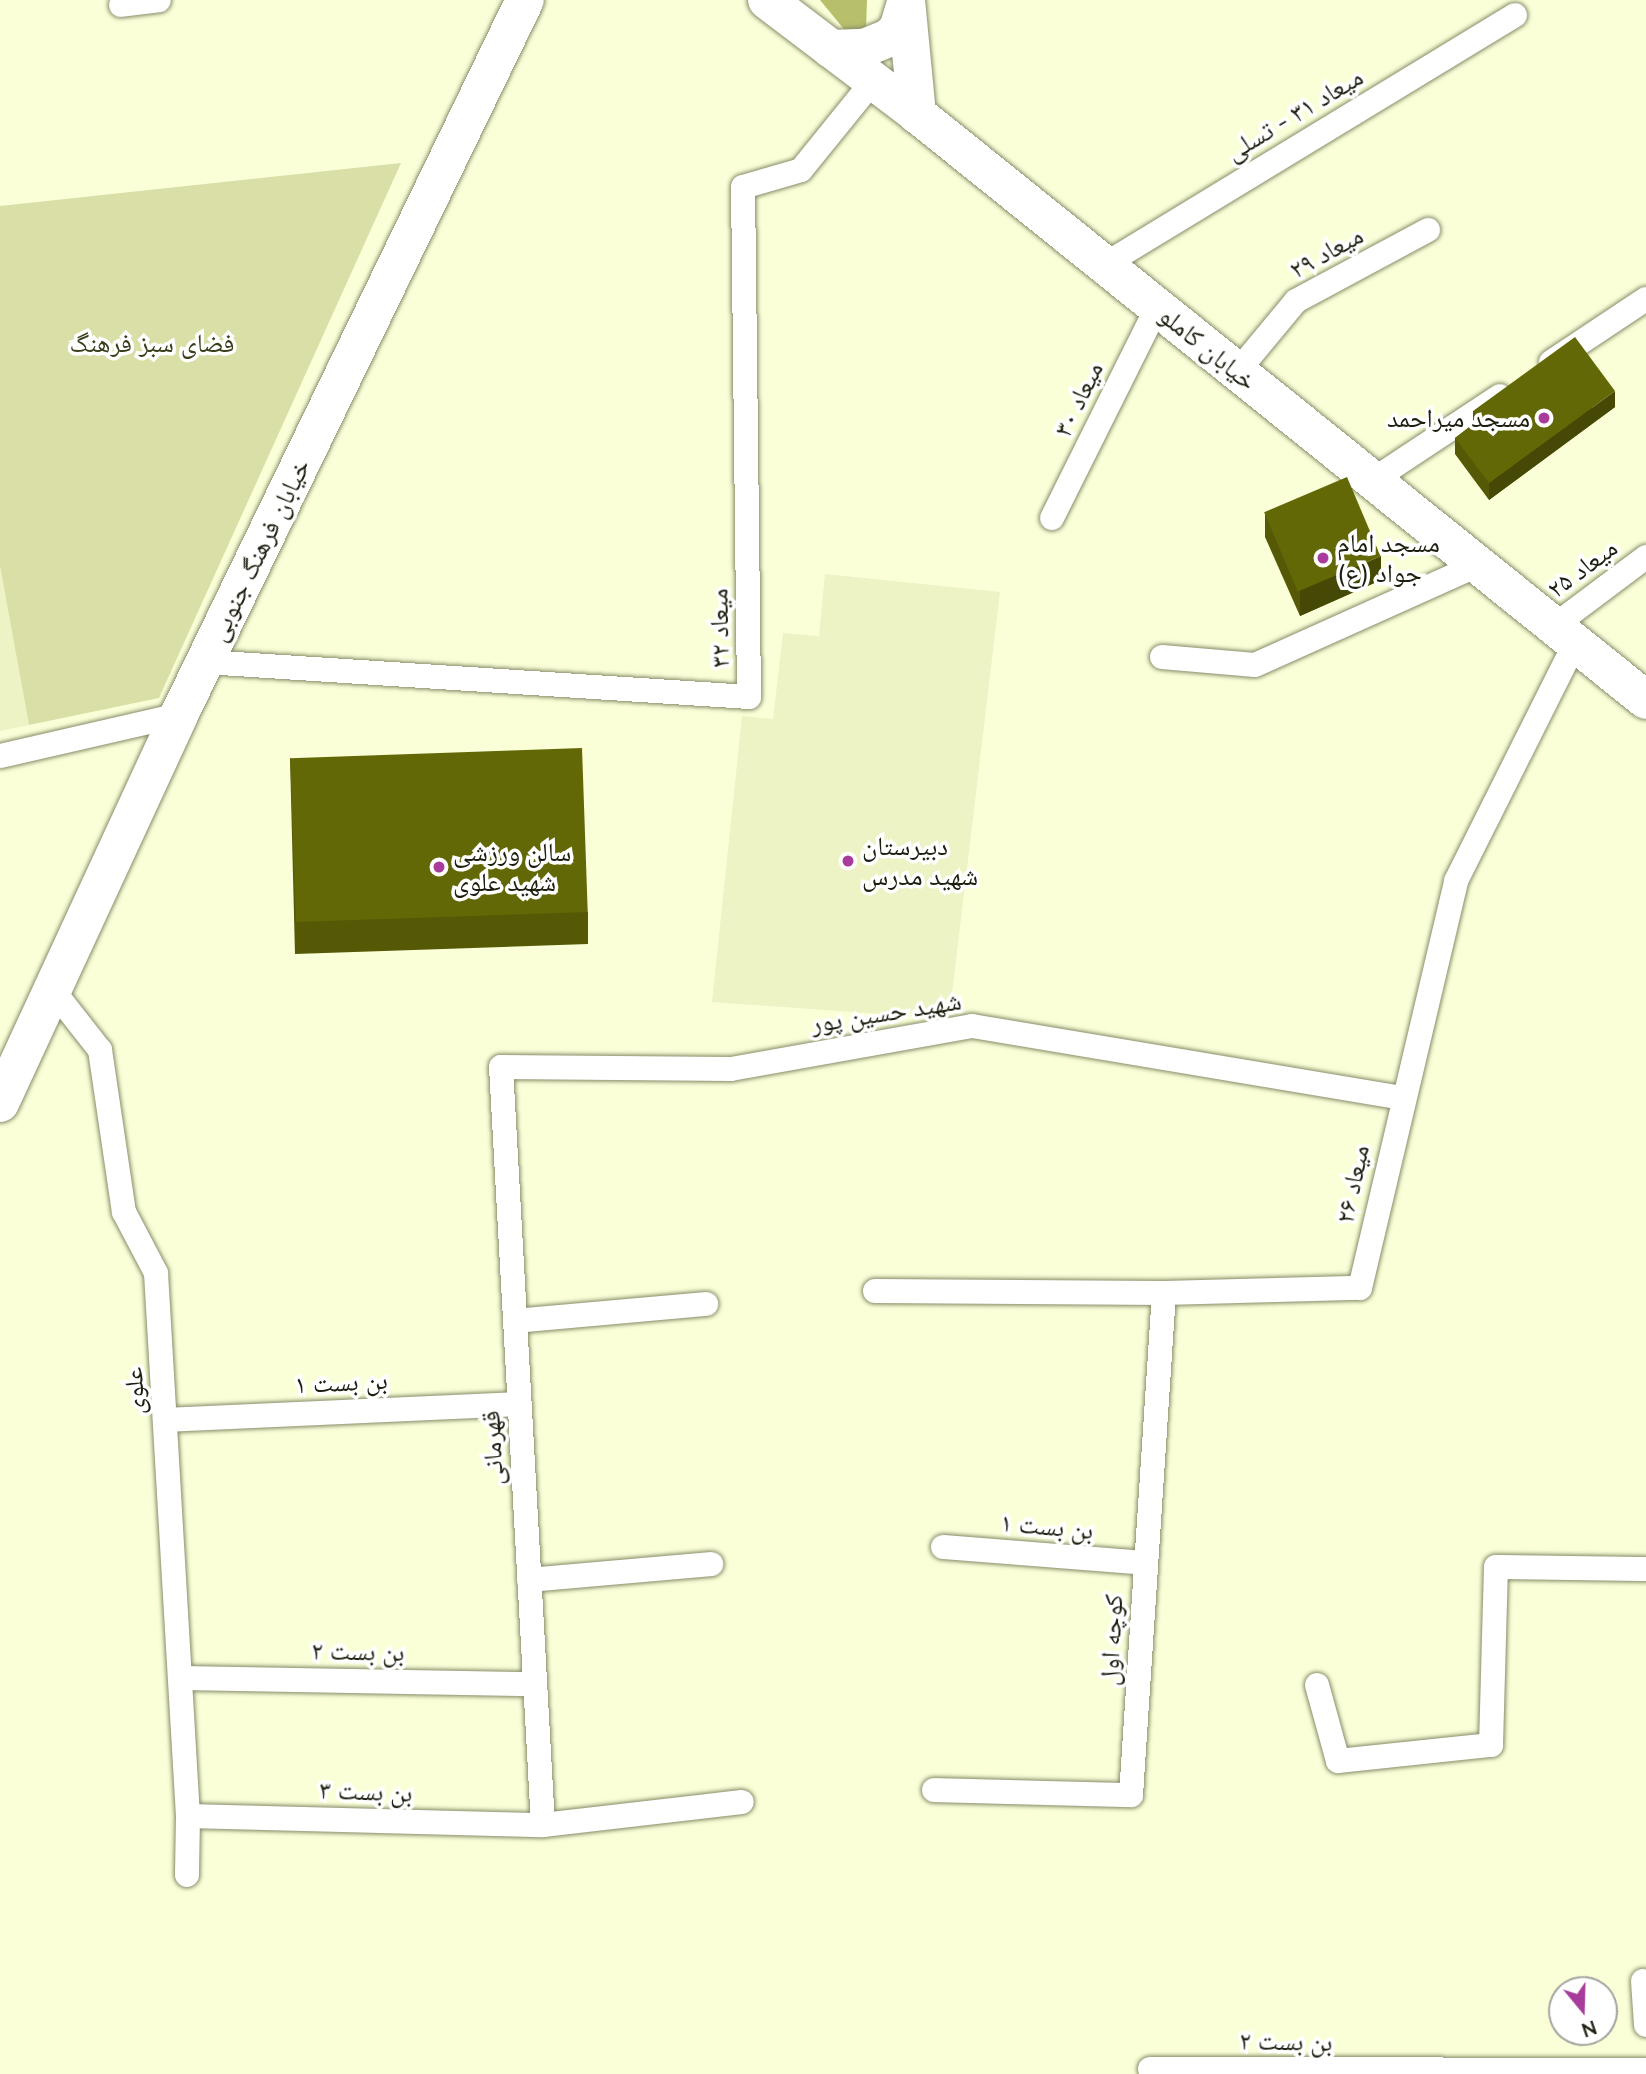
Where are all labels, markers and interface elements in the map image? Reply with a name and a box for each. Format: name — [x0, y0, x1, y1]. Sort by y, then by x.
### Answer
street label: میعاد ۳۱ - تسلی — [1220, 61, 1368, 167]
street label: میعاد ۲۹ — [1284, 219, 1368, 285]
street label: خیابان کاملو — [1153, 299, 1263, 397]
park label: فضای سبز فرهنگ — [70, 327, 234, 359]
street label: میعاد ۳۰ — [1047, 356, 1109, 442]
place label: مسجد میراحمد — [1387, 402, 1530, 434]
marker: مسجد میراحمد — [1536, 410, 1552, 426]
street label: خیابان فرهنگ جنوبی — [201, 454, 317, 646]
place label: مسجد امام جواد (ع) — [1337, 527, 1440, 588]
street label: میعاد ۲۵ — [1541, 532, 1623, 604]
marker: مسجد امام جواد (ع) — [1315, 550, 1331, 566]
street label: میعاد ۳۲ — [703, 588, 735, 668]
place label: دبیرستان شهید مدرس — [862, 830, 978, 892]
place label: سالن ورزشی شهید علوی — [453, 836, 571, 898]
marker: دبیرستان شهید مدرس — [840, 853, 856, 869]
marker: سالن ورزشی شهید علوی — [431, 859, 447, 875]
street label: شهید حسین پور — [809, 985, 963, 1039]
street label: میعاد ۲۶ — [1328, 1142, 1376, 1226]
street label: بن بست ۱ — [294, 1364, 388, 1400]
street label: علوی — [117, 1366, 151, 1416]
street label: قهرمانی — [474, 1410, 510, 1486]
street label: بن بست ۱ — [999, 1506, 1095, 1546]
street label: کوچه اول — [1093, 1593, 1129, 1687]
street label: بن بست ۲ — [311, 1635, 405, 1667]
street label: بن بست ۳ — [319, 1774, 413, 1808]
north arrow — [1548, 1976, 1618, 2046]
text: N — [1578, 2015, 1600, 2043]
street label: بن بست ۲ — [1239, 2025, 1333, 2057]

